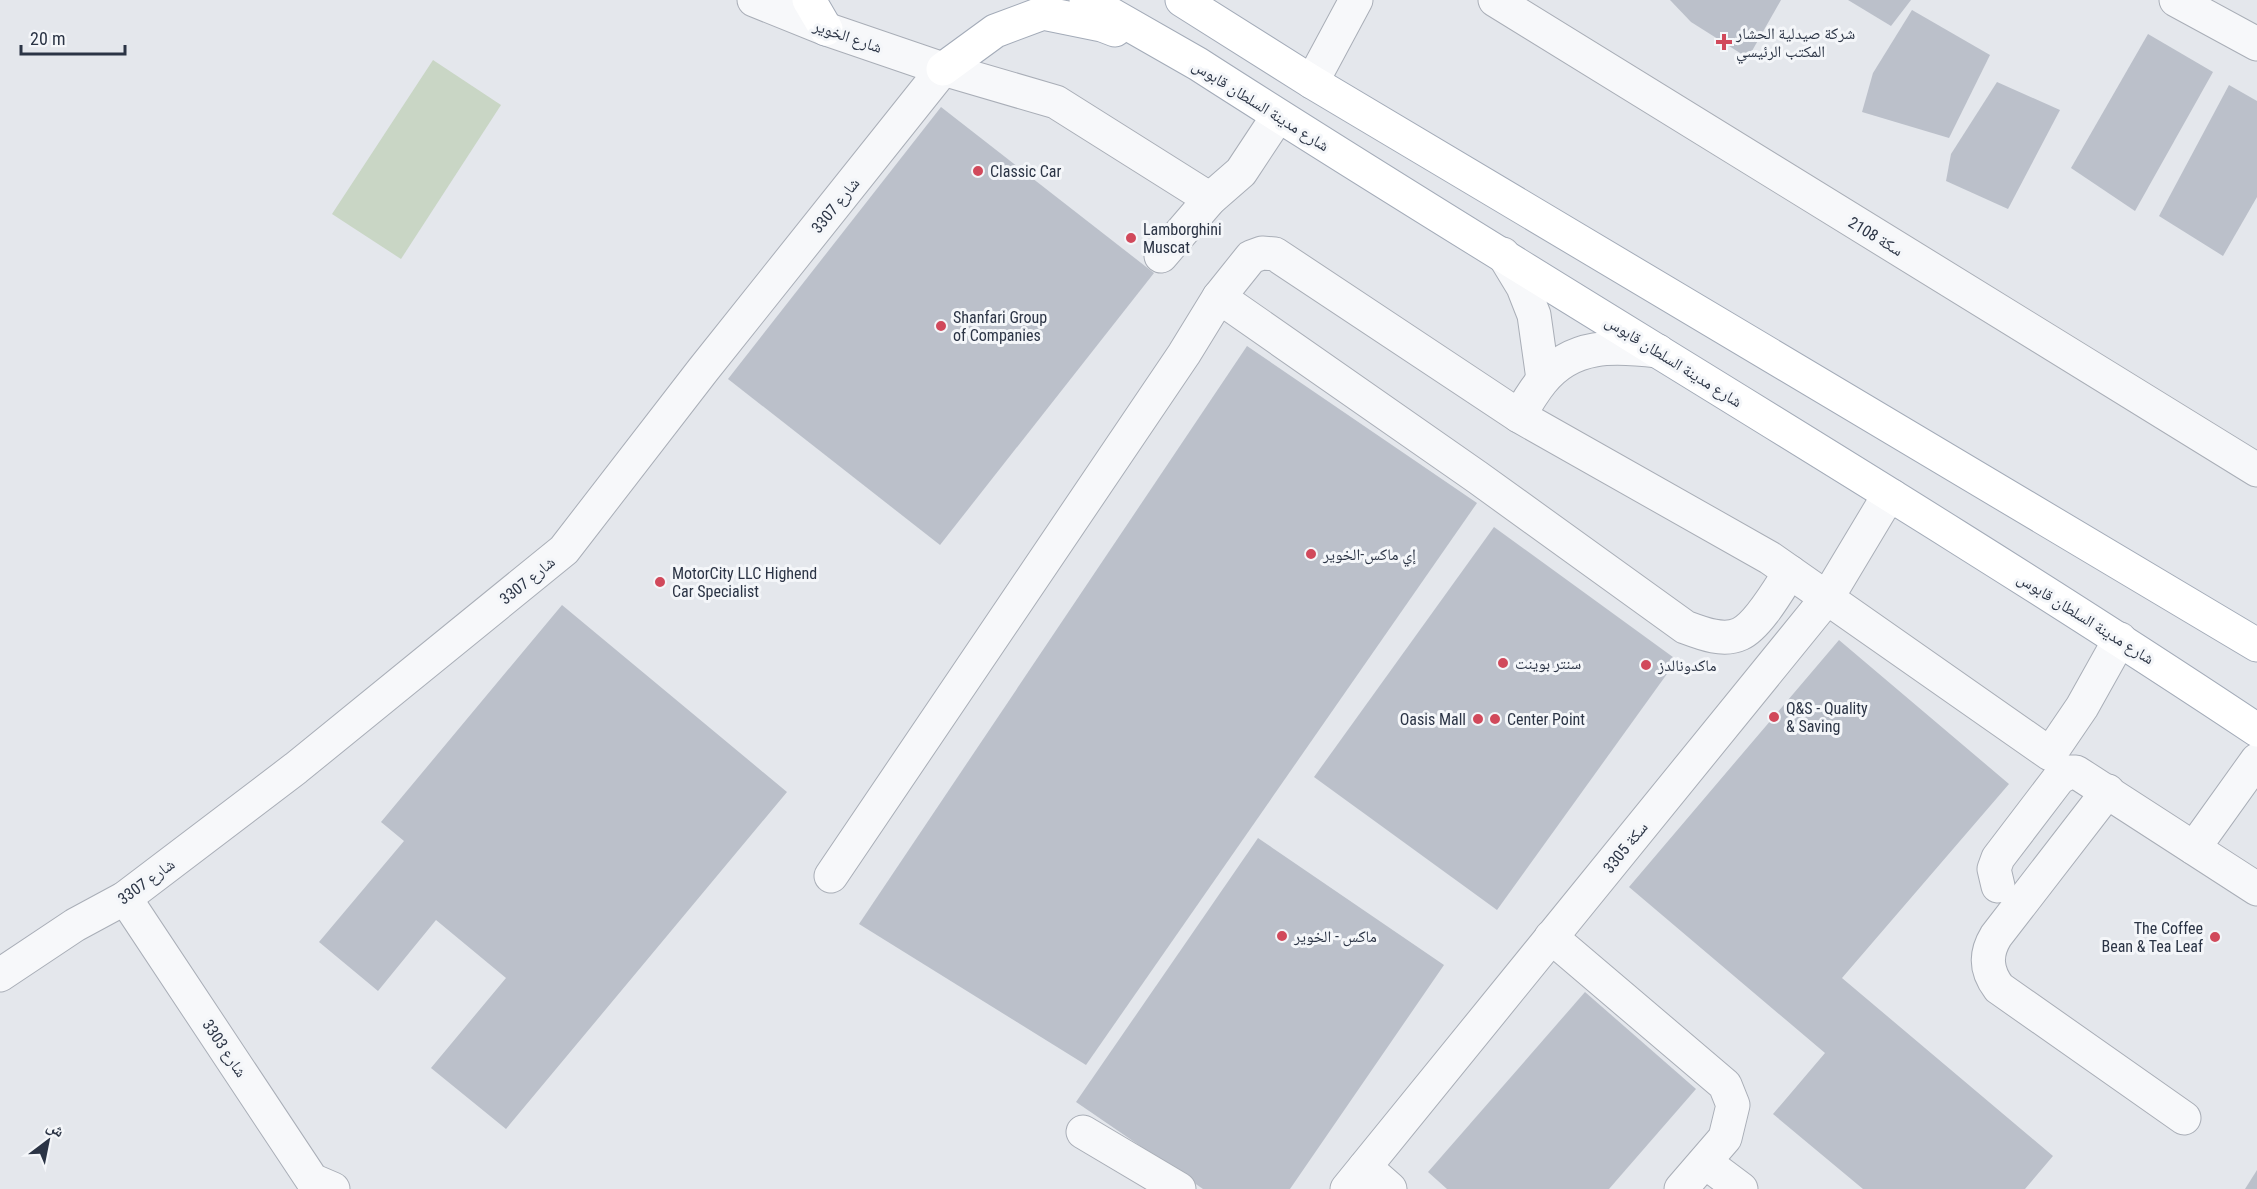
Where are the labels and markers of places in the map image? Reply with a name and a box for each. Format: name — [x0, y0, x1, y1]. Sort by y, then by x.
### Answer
place label: شركة صيدلية الحشار المكتب الرئيسي — [1735, 24, 1855, 64]
marker: شركة صيدلية الحشار المكتب الرئيسي — [1717, 35, 1731, 49]
place label: Classic Car — [990, 162, 1061, 181]
marker: Classic Car — [971, 164, 985, 178]
place label: Lamborghini Muscat — [1143, 220, 1222, 257]
marker: Lamborghini Muscat — [1124, 231, 1138, 245]
place label: Shanfari Group of Companies — [953, 308, 1047, 345]
marker: Shanfari Group of Companies — [934, 319, 948, 333]
place label: إي ماكس-الخوير — [1322, 545, 1416, 567]
marker: إي ماكس-الخوير — [1304, 547, 1318, 561]
place label: MotorCity LLC Highend Car Specialist — [672, 564, 817, 601]
marker: MotorCity LLC Highend Car Specialist — [653, 575, 667, 589]
place label: سنتر بوينت — [1515, 654, 1581, 673]
marker: سنتر بوينت — [1496, 656, 1510, 670]
place label: ماكدونالدز — [1657, 656, 1717, 675]
marker: ماكدونالدز — [1639, 658, 1653, 672]
place label: Q&S - Quality & Saving — [1786, 699, 1868, 736]
place label: Oasis Mall — [1400, 710, 1466, 729]
place label: Center Point — [1507, 710, 1585, 729]
marker: Q&S - Quality & Saving — [1767, 710, 1781, 724]
marker: Oasis Mall — [1471, 712, 1485, 726]
marker: Center Point — [1488, 712, 1502, 726]
place label: The Coffee Bean & Tea Leaf — [2101, 919, 2203, 956]
place label: ماكس - الخوير — [1293, 927, 1377, 947]
marker: ماكس - الخوير — [1275, 929, 1289, 943]
marker: The Coffee Bean & Tea Leaf — [2208, 930, 2222, 944]

